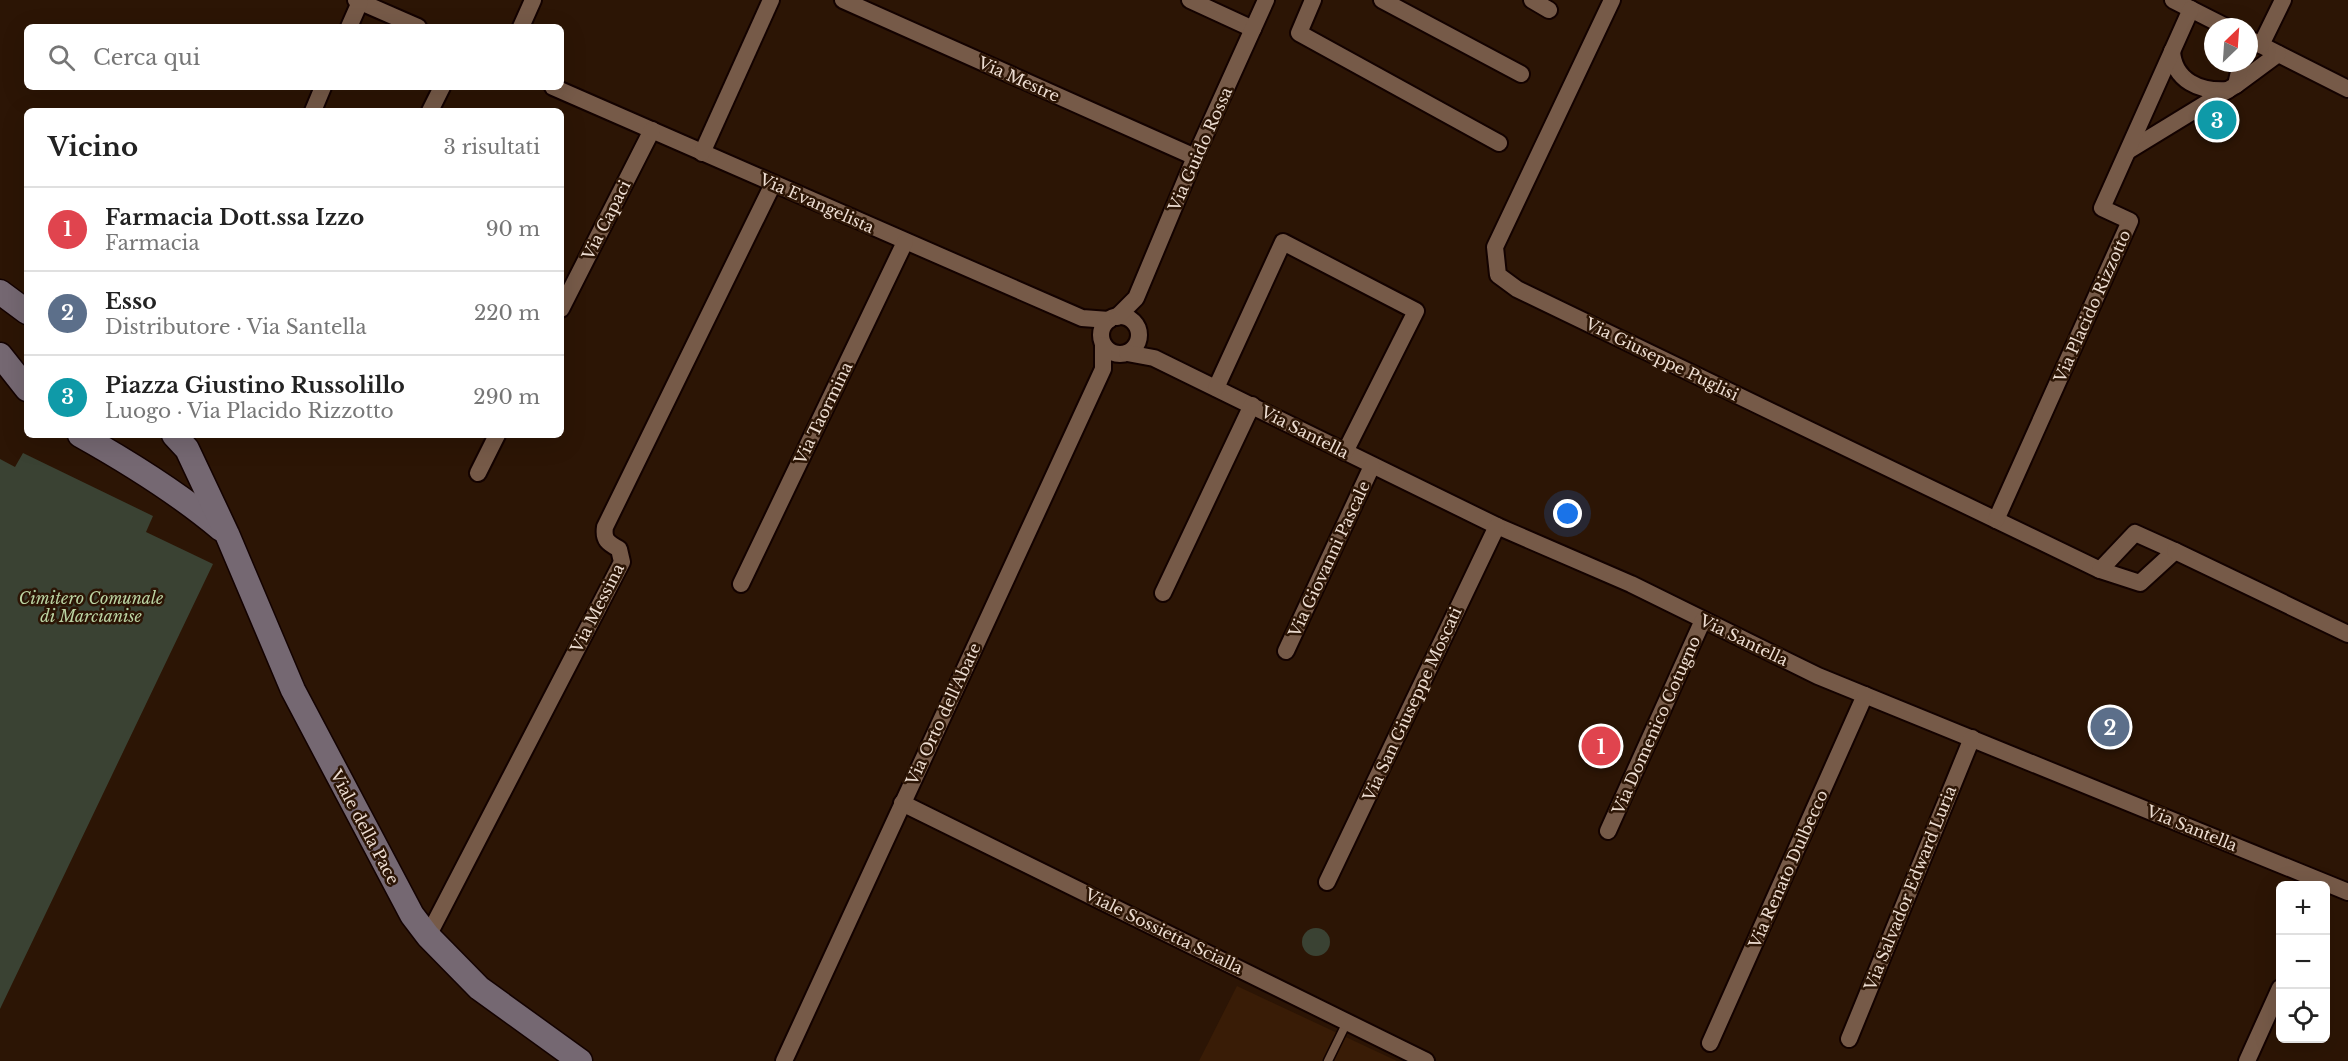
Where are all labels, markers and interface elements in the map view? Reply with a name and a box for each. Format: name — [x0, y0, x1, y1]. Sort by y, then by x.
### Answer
north arrow — [2204, 18, 2258, 72]
search box — [24, 24, 564, 90]
icon: search — [45, 41, 78, 74]
text: Cerca qui — [93, 44, 200, 71]
street label: Via Mestre — [974, 52, 1063, 106]
street label: Via Guido Rossa — [1163, 84, 1236, 215]
pin: 3 — [2198, 98, 2236, 142]
text: Vicino — [48, 131, 138, 163]
text: 3 risultati — [444, 135, 540, 159]
street label: Via Evangelista — [756, 168, 878, 237]
street label: Via Capaci — [577, 176, 635, 264]
text: Farmacia Dott.ssa Izzo — [105, 204, 364, 231]
text: 1 — [63, 217, 72, 241]
text: 90 m — [486, 217, 540, 241]
street label: Via Placido Rizzotto — [2049, 227, 2135, 386]
text: Farmacia — [105, 231, 199, 255]
text: Esso — [105, 288, 157, 315]
text: 2 — [61, 301, 74, 325]
text: 220 m — [474, 301, 540, 325]
street label: Via Giuseppe Puglisi — [1581, 313, 1742, 405]
text: Distributore · Via Santella — [105, 315, 367, 339]
street label: Via Taormina — [789, 358, 856, 468]
text: Piazza Giustino Russolillo — [105, 372, 405, 399]
text: 3 — [61, 385, 74, 409]
text: 290 m — [473, 385, 540, 409]
text: Luogo · Via Placido Rizzotto — [105, 399, 394, 423]
street label: Via Santella — [1257, 401, 1352, 463]
street label: Via Giovanni Pascale — [1284, 478, 1374, 641]
your location — [1553, 499, 1582, 528]
street label: Via Messina — [566, 560, 628, 657]
park label: Cimitero Comunale di Marcianise — [19, 588, 164, 626]
street label: Via San Giuseppe Moscati — [1358, 603, 1466, 805]
street label: Via Santella — [1696, 610, 1792, 670]
street label: Via Domenico Cotugno — [1607, 633, 1704, 818]
street label: Via Orto dell'Abate — [901, 640, 985, 789]
pin: 2 — [2090, 704, 2130, 750]
pin: 1 — [1582, 724, 1620, 768]
street label: Viale della Pace — [326, 765, 404, 888]
street label: Via Salvador Edward Luria — [1859, 783, 1960, 994]
street label: Via Renato Dulbecco — [1744, 787, 1832, 952]
street label: Via Santella — [2143, 800, 2240, 855]
map controls — [2276, 881, 2330, 1043]
button: + — [2276, 881, 2330, 935]
street label: Viale Sossietta Scialla — [1081, 884, 1246, 978]
button: − — [2276, 935, 2330, 989]
button: locate — [2276, 989, 2330, 1043]

